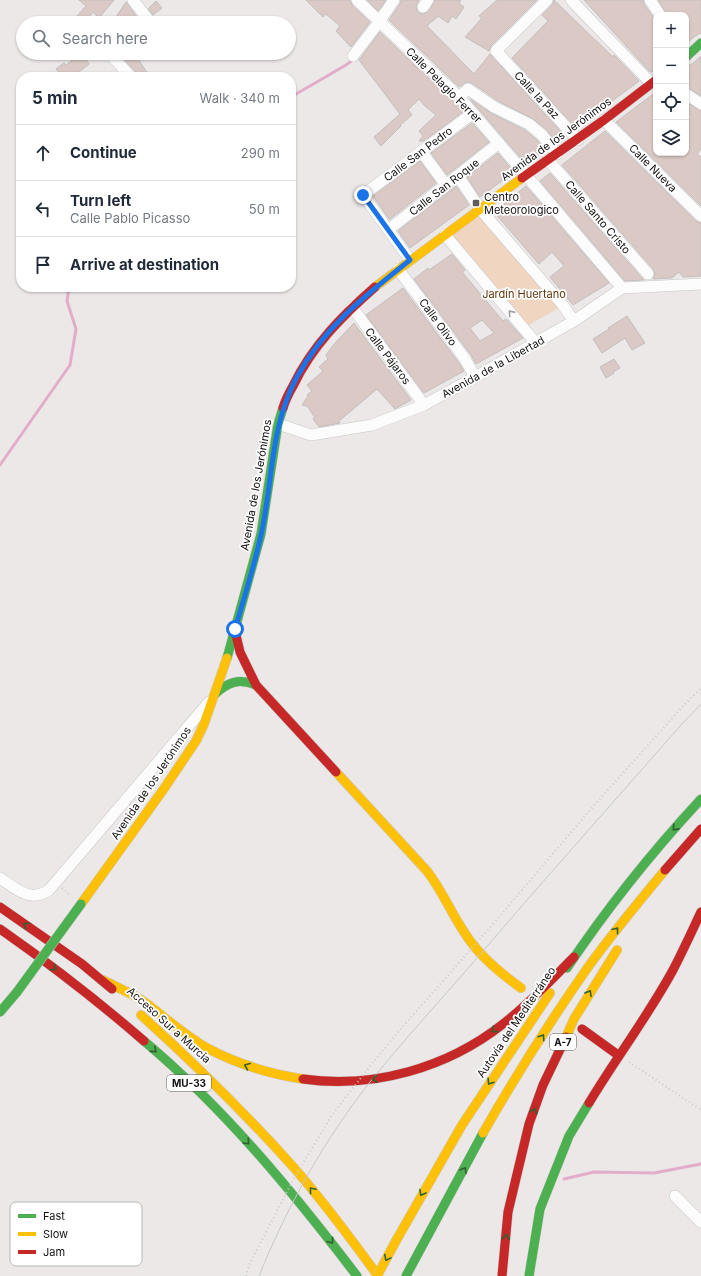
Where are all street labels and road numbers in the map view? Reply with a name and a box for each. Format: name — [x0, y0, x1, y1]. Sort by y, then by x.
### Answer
street label: Calle Pelagio Ferrer — [403, 44, 485, 126]
street label: Calle la Paz — [511, 68, 563, 122]
street label: Avenida de los Jerónimos — [498, 94, 614, 184]
street label: Calle San Pedro — [381, 123, 455, 184]
street label: Calle Nueva — [626, 141, 680, 195]
street label: Calle San Roque — [406, 155, 482, 219]
street label: Calle Santo Cristo — [562, 177, 634, 257]
street label: Calle Olivo — [416, 295, 460, 349]
street label: Calle Pájaros — [362, 325, 414, 387]
street label: Avenida de la Libertad — [439, 333, 547, 401]
street label: Avenida de los Jerónimos — [238, 418, 274, 552]
street label: Avenida de los Jerónimos — [108, 724, 194, 842]
street label: Autovía del Mediterráneo — [474, 964, 559, 1080]
street label: Acceso Sur a Murcia — [124, 984, 214, 1066]
road number: A-7 — [550, 1034, 576, 1050]
road number: MU-33 — [167, 1075, 211, 1091]

